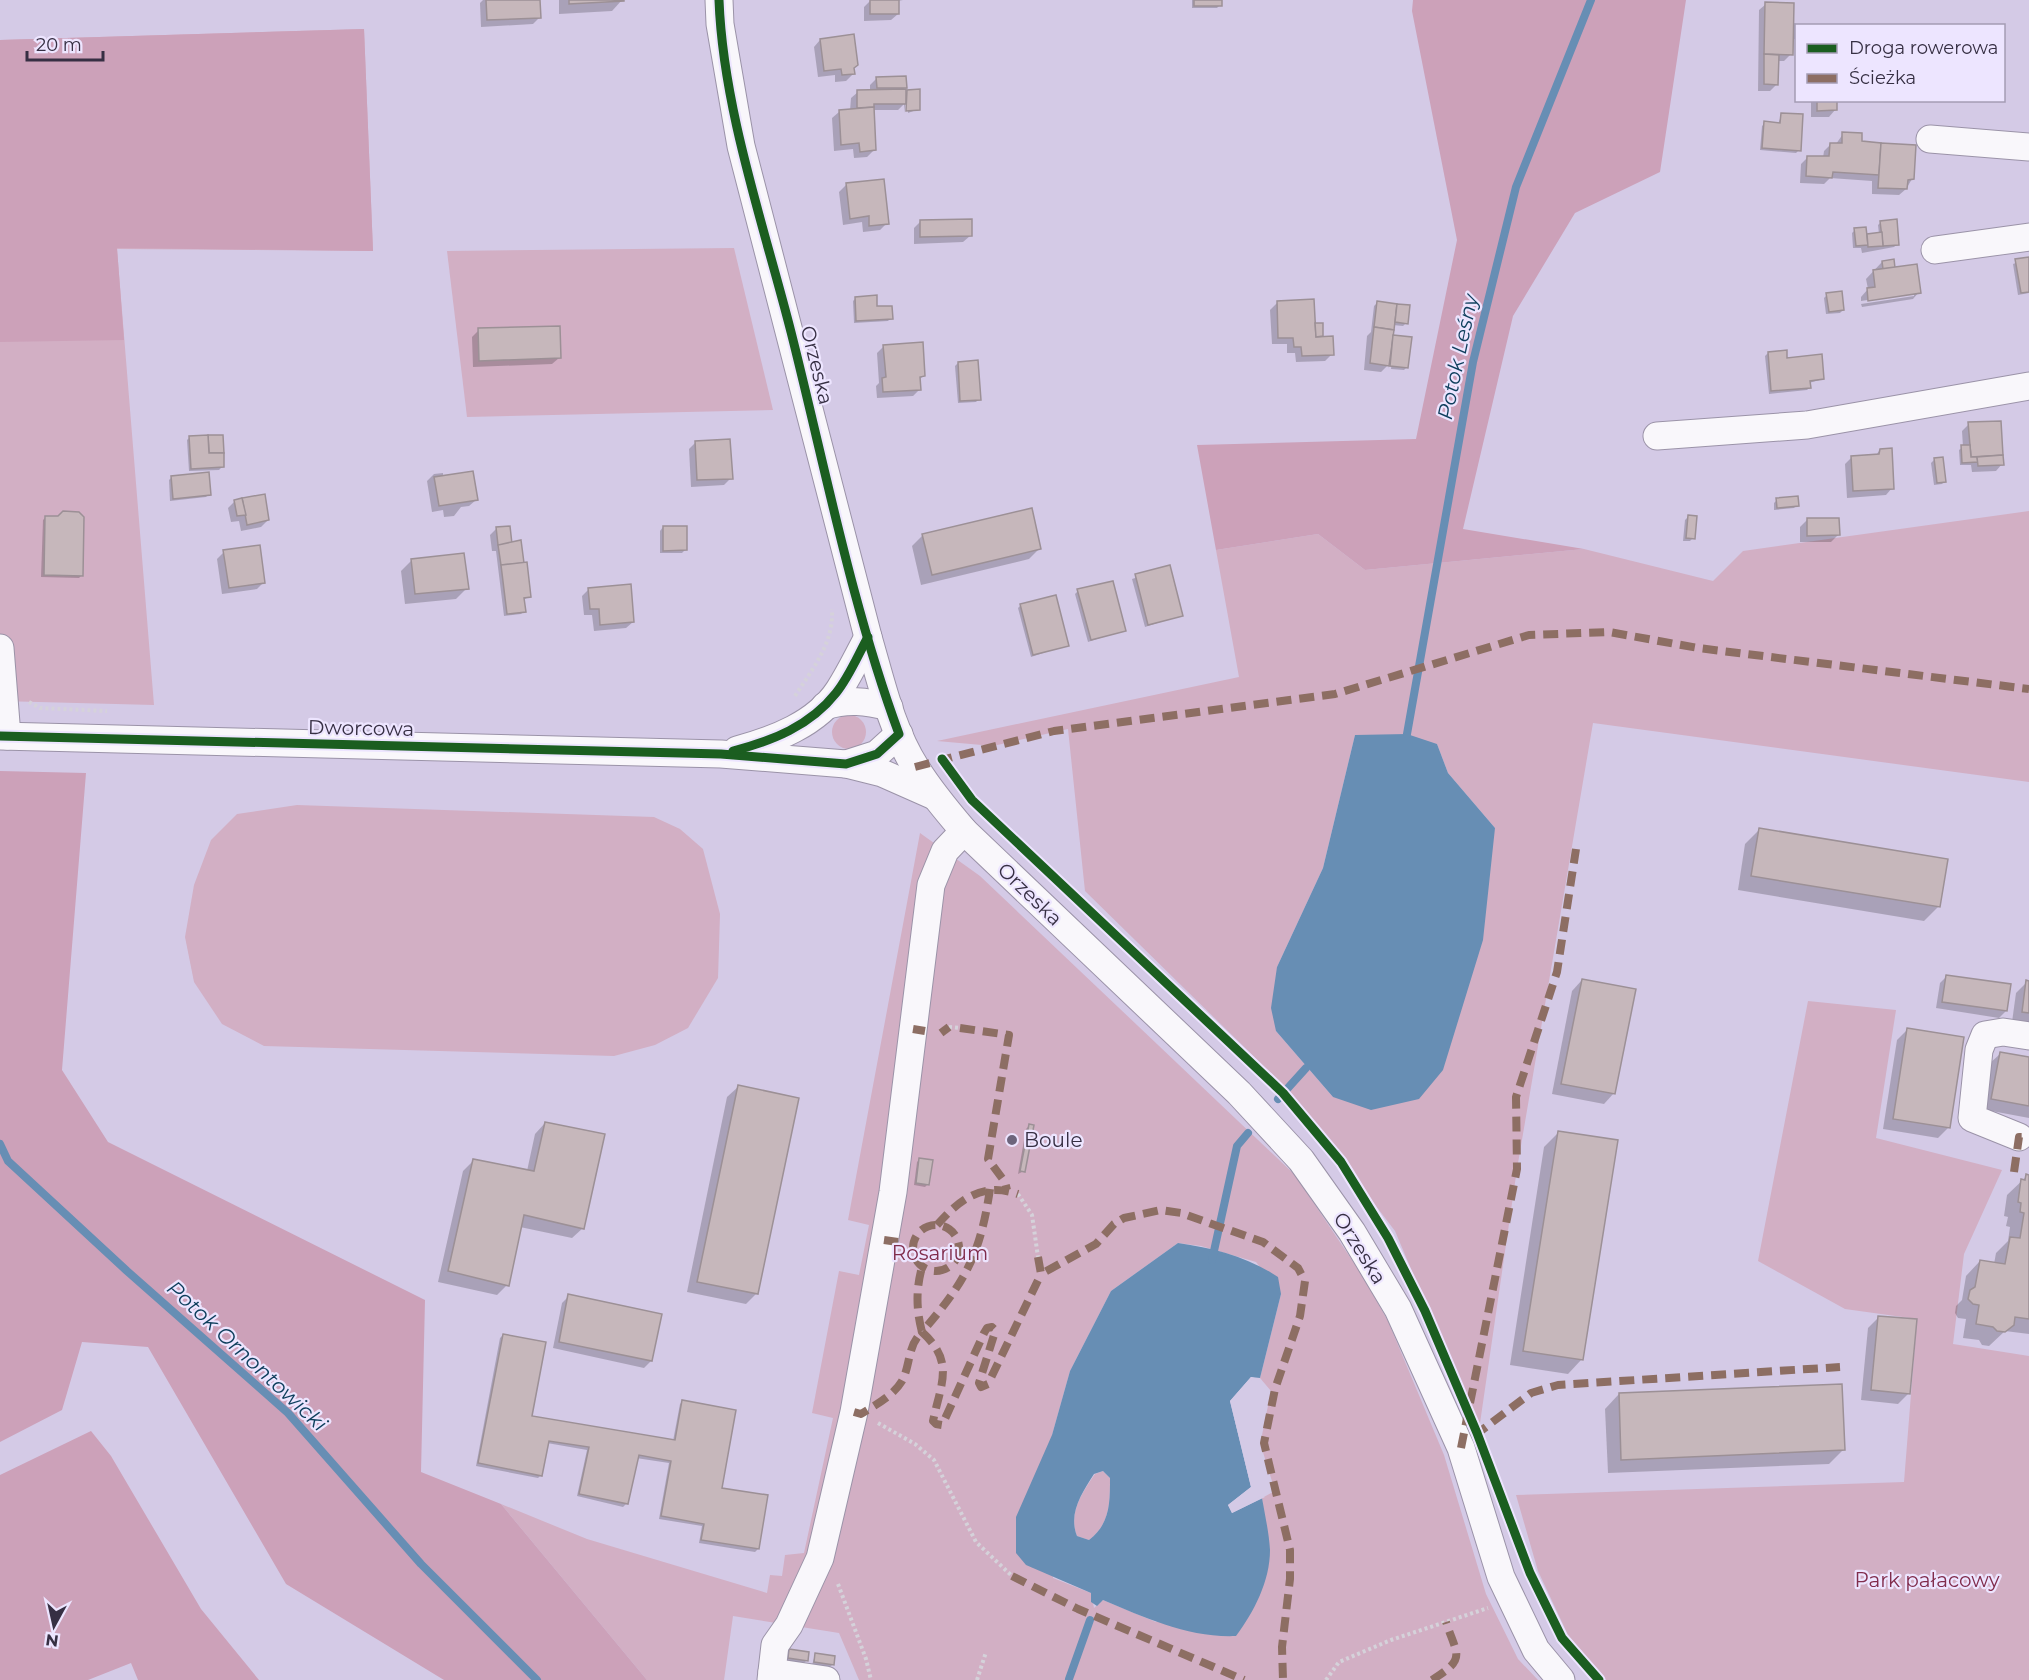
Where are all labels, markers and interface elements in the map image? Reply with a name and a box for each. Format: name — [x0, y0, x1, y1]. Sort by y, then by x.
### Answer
scale bar — [27, 24, 104, 62]
legend — [1795, 24, 2005, 102]
text: 20 m — [36, 34, 82, 56]
text: Droga rowerowa — [1849, 37, 1998, 59]
text: Ścieżka — [1849, 67, 1916, 89]
water label: Potok Leśny — [1432, 290, 1483, 422]
street label: Orzeska — [796, 323, 838, 407]
street label: Dworcowa — [308, 715, 414, 741]
street label: Orzeska — [993, 857, 1067, 931]
place label: Boule — [1024, 1128, 1083, 1152]
marker: Boule — [1005, 1133, 1019, 1147]
street label: Orzeska — [1329, 1208, 1391, 1288]
park label: Rosarium — [892, 1241, 988, 1265]
water label: Potok Ornontowicki — [162, 1275, 333, 1436]
park label: Park pałacowy — [1854, 1568, 2000, 1592]
north arrow — [24, 1596, 84, 1656]
text: N — [44, 1630, 60, 1651]

